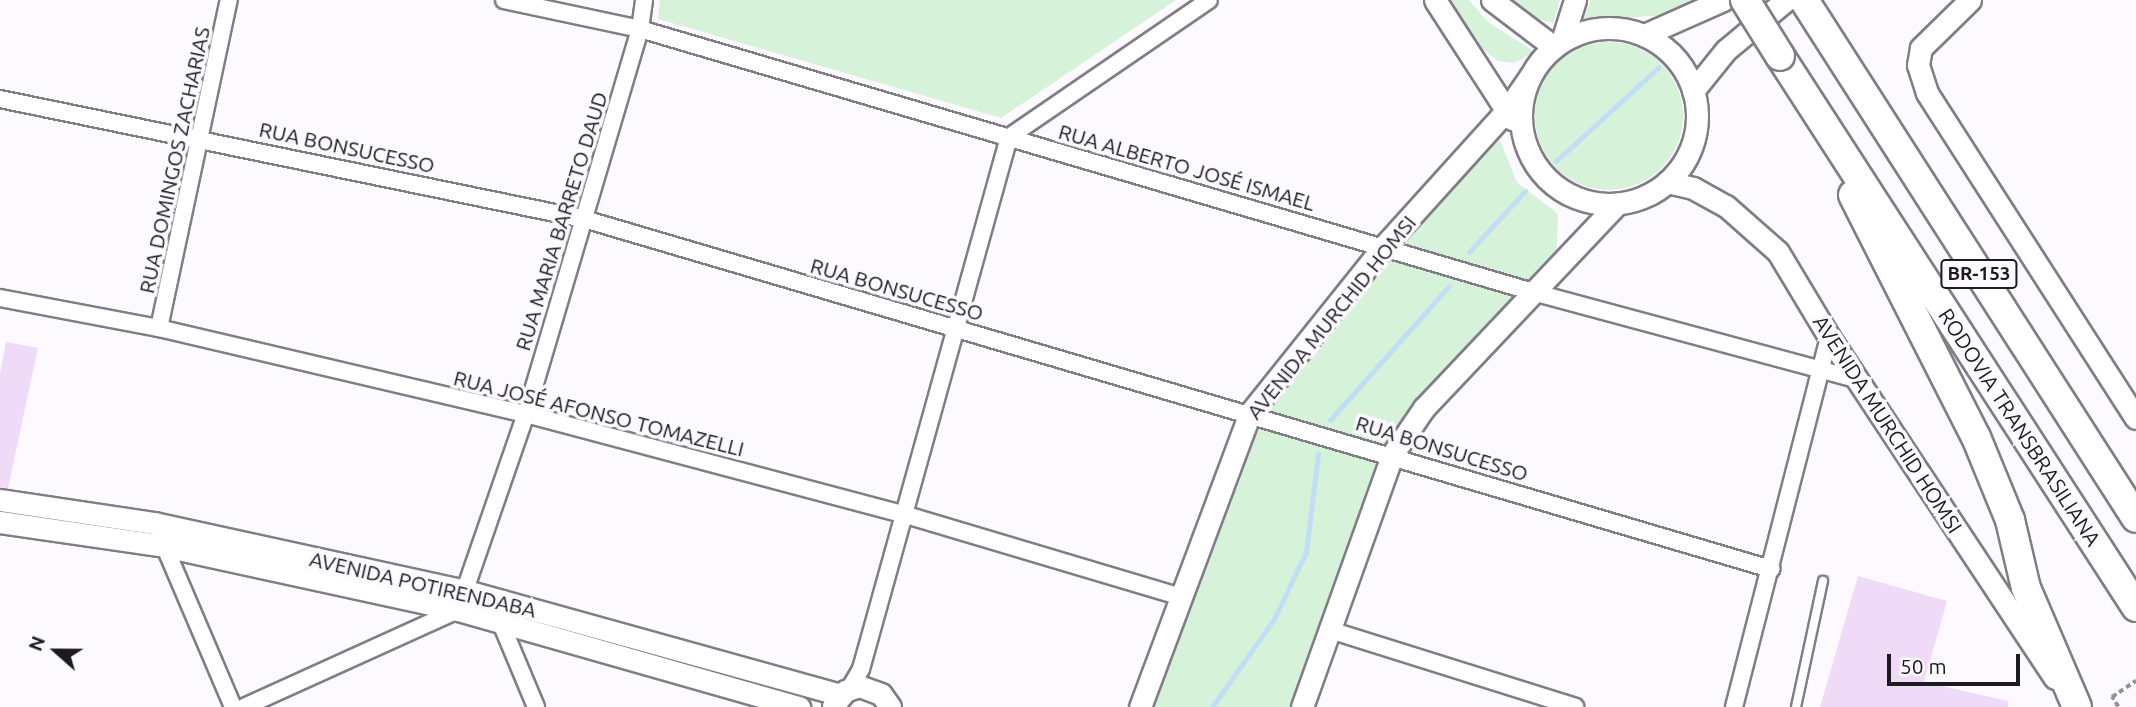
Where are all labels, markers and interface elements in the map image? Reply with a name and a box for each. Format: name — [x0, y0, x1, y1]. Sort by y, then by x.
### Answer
street label: RUA DOMINGOS ZACHARIAS — [133, 24, 215, 296]
street label: RUA MARIA BARRETO DAUD — [510, 88, 612, 354]
street label: RUA BONSUCESSO — [257, 116, 437, 178]
street label: RUA ALBERTO JOSÉ ISMAEL — [1056, 118, 1318, 216]
street label: AVENIDA MURCHID HOMSI — [1241, 210, 1421, 424]
street label: RUA BONSUCESSO — [808, 252, 986, 326]
road number: BR-153 — [1939, 258, 2019, 290]
street label: RODOVIA TRANSBRASILIANA — [1934, 303, 2106, 551]
street label: AVENIDA MURCHID HOMSI — [1808, 310, 1968, 538]
street label: RUA JOSÉ AFONSO TOMAZELLI — [451, 365, 747, 461]
street label: RUA BONSUCESSO — [1353, 410, 1531, 486]
street label: AVENIDA POTIRENDABA — [307, 546, 539, 622]
north arrow — [21, 616, 91, 686]
text: N — [24, 633, 49, 654]
scale bar — [1891, 640, 2024, 684]
text: 50 m — [1900, 654, 1947, 678]

